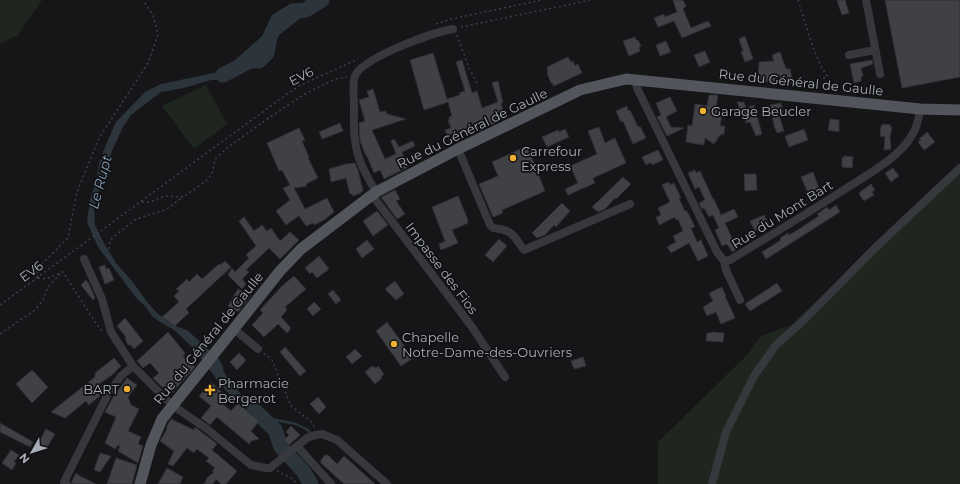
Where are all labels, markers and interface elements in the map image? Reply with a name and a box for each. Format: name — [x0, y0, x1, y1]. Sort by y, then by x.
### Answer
street label: EV6 — [286, 63, 316, 89]
street label: Rue du Général de Gaulle — [718, 65, 884, 99]
street label: Rue du Général de Gaulle — [394, 84, 550, 171]
place label: Garage Beucler — [711, 103, 811, 119]
marker: Garage Beucler — [698, 106, 708, 116]
place label: Carrefour Express — [521, 143, 582, 174]
water label: Le Rupt — [84, 153, 116, 211]
marker: Carrefour Express — [508, 153, 518, 163]
street label: Rue du Mont Bart — [728, 176, 836, 252]
street label: Impasse des Fios — [402, 219, 482, 317]
street label: EV6 — [16, 257, 46, 285]
street label: Rue du Général de Gaulle — [150, 269, 266, 407]
place label: Chapelle Notre-Dame-des-Ouvriers — [402, 329, 572, 360]
marker: Chapelle Notre-Dame-des-Ouvriers — [389, 339, 399, 349]
place label: Pharmacie Bergerot — [218, 375, 289, 406]
place label: BART — [83, 381, 120, 397]
marker: BART — [122, 384, 132, 394]
marker: Pharmacie Bergerot — [205, 385, 215, 395]
north arrow — [12, 432, 52, 472]
text: N — [16, 450, 32, 466]

